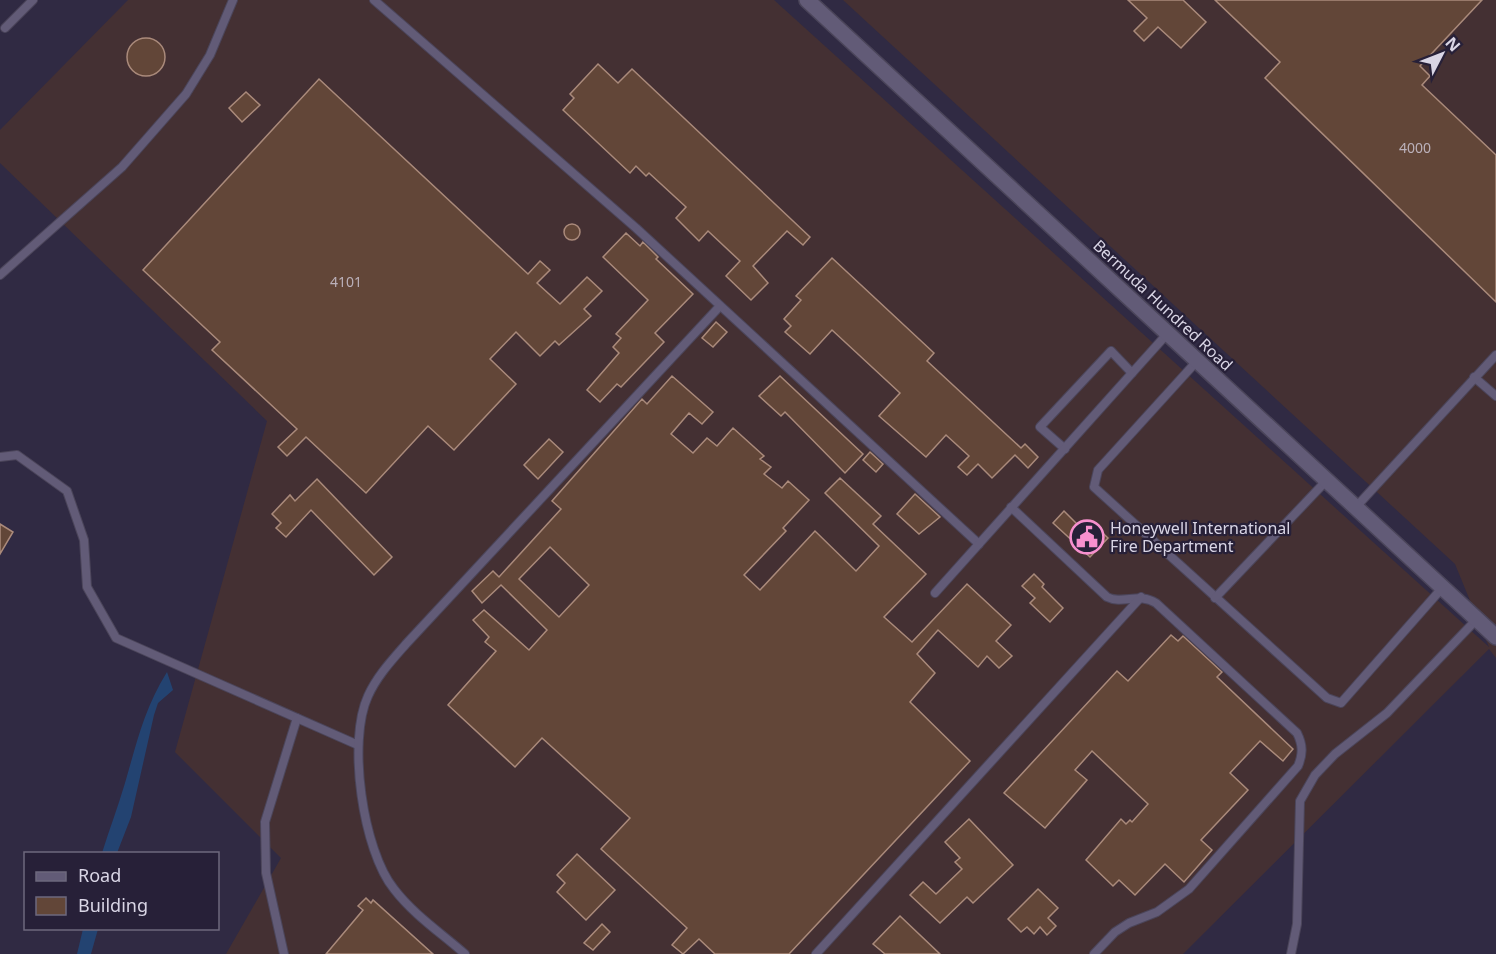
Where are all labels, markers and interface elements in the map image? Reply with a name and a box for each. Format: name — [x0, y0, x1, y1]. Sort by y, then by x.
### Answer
north arrow — [1412, 24, 1472, 84]
text: N — [1441, 32, 1466, 56]
house number: 4000 — [1399, 138, 1431, 157]
street label: Bermuda Hundred Road — [1089, 235, 1237, 375]
house number: 4101 — [330, 272, 362, 291]
place label: Honeywell International Fire Department — [1110, 517, 1290, 557]
public building icon: Honeywell International Fire Department — [1069, 519, 1105, 555]
legend — [24, 852, 219, 930]
text: Road — [78, 863, 121, 887]
text: Building — [78, 893, 148, 917]

